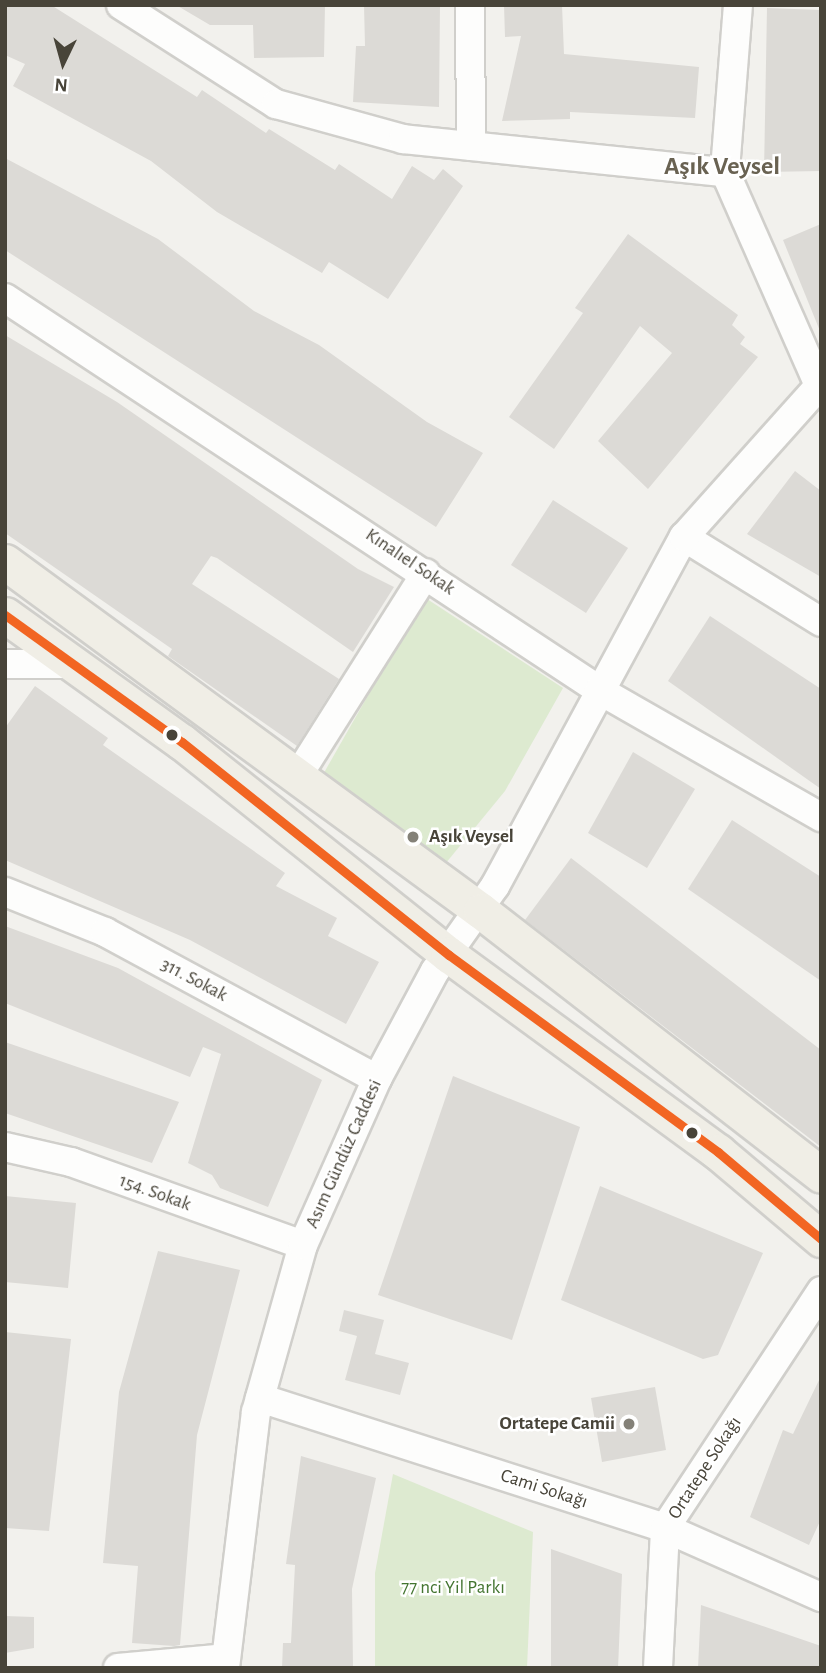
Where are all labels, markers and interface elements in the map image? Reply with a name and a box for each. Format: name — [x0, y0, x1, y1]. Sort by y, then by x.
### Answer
north arrow — [28, 28, 98, 98]
text: N — [54, 74, 69, 94]
district label: Aşık Veysel — [664, 151, 780, 183]
street label: Kınalıel Sokak — [361, 524, 459, 600]
unlabelled marker — [165, 728, 179, 742]
place label: Aşık Veysel — [429, 826, 514, 848]
marker: Aşık Veysel — [403, 827, 423, 847]
street label: 311. Sokak — [157, 953, 231, 1007]
street label: Asım Gündüz Caddesi — [301, 1076, 387, 1232]
unlabelled marker — [685, 1126, 699, 1140]
street label: 154. Sokak — [116, 1170, 194, 1216]
street label: Ortatepe Sokağı — [663, 1412, 747, 1524]
place label: Ortatepe Camii — [500, 1413, 615, 1435]
marker: Ortatepe Camii — [621, 1416, 637, 1432]
street label: Cami Sokağı — [498, 1464, 590, 1514]
park label: 77 nci Yil Parkı — [401, 1577, 505, 1599]

